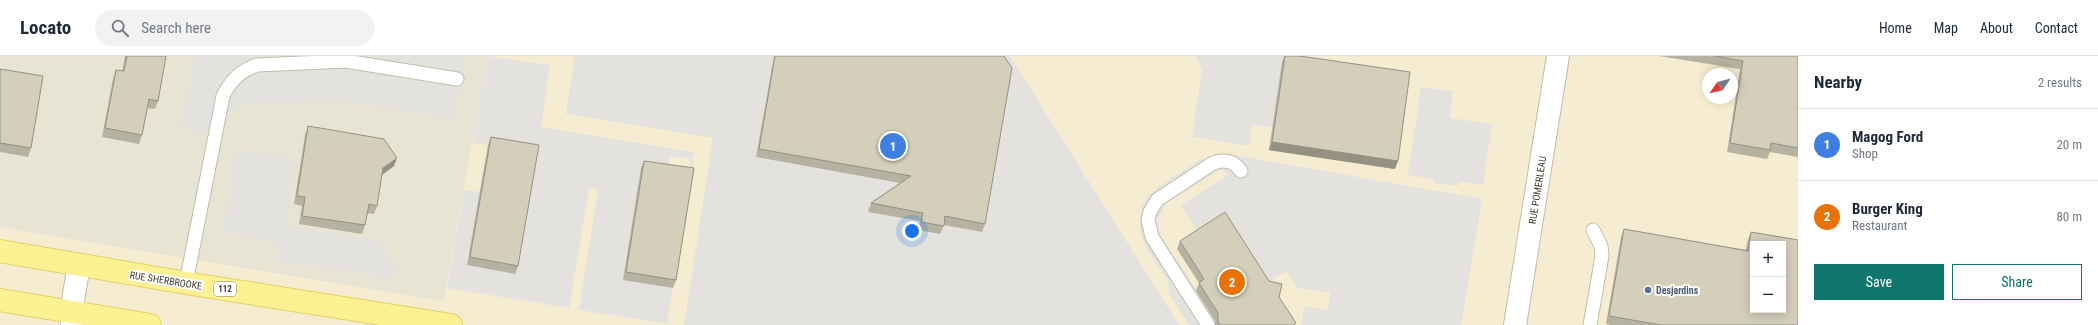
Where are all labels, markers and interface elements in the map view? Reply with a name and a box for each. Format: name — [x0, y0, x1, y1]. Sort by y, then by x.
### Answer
search box — [95, 10, 375, 46]
text: Locato — [20, 16, 71, 39]
icon: search — [109, 17, 131, 39]
text: Search here — [141, 19, 211, 37]
text: Home — [1879, 20, 1912, 36]
text: Map — [1934, 20, 1958, 36]
text: About — [1980, 20, 2013, 36]
text: Contact — [2035, 20, 2078, 36]
north arrow — [1702, 68, 1738, 104]
text: Nearby — [1814, 72, 1862, 92]
text: 2 results — [2038, 75, 2082, 90]
text: Magog Ford — [1852, 128, 1923, 146]
pin: 1 — [880, 131, 906, 161]
text: 1 — [1824, 137, 1830, 152]
text: 20 m — [2056, 137, 2082, 152]
text: Shop — [1852, 146, 1878, 161]
street label: RUE POMERLEAU — [1527, 155, 1548, 225]
text: Burger King — [1852, 200, 1923, 218]
text: 2 — [1824, 209, 1830, 224]
text: 80 m — [2056, 209, 2082, 224]
text: Restaurant — [1852, 218, 1907, 233]
your location — [902, 221, 922, 241]
map controls — [1750, 241, 1786, 313]
button: + — [1750, 241, 1786, 277]
button: Save — [1814, 264, 1944, 300]
button: Share — [1952, 264, 2082, 300]
pin: 2 — [1219, 267, 1245, 297]
street label: RUE SHERBROOKE — [129, 269, 203, 292]
button: − — [1750, 277, 1786, 313]
road number: 112 — [214, 282, 236, 296]
marker: Desjardins — [1643, 285, 1653, 295]
place label: Desjardins — [1656, 285, 1699, 296]

